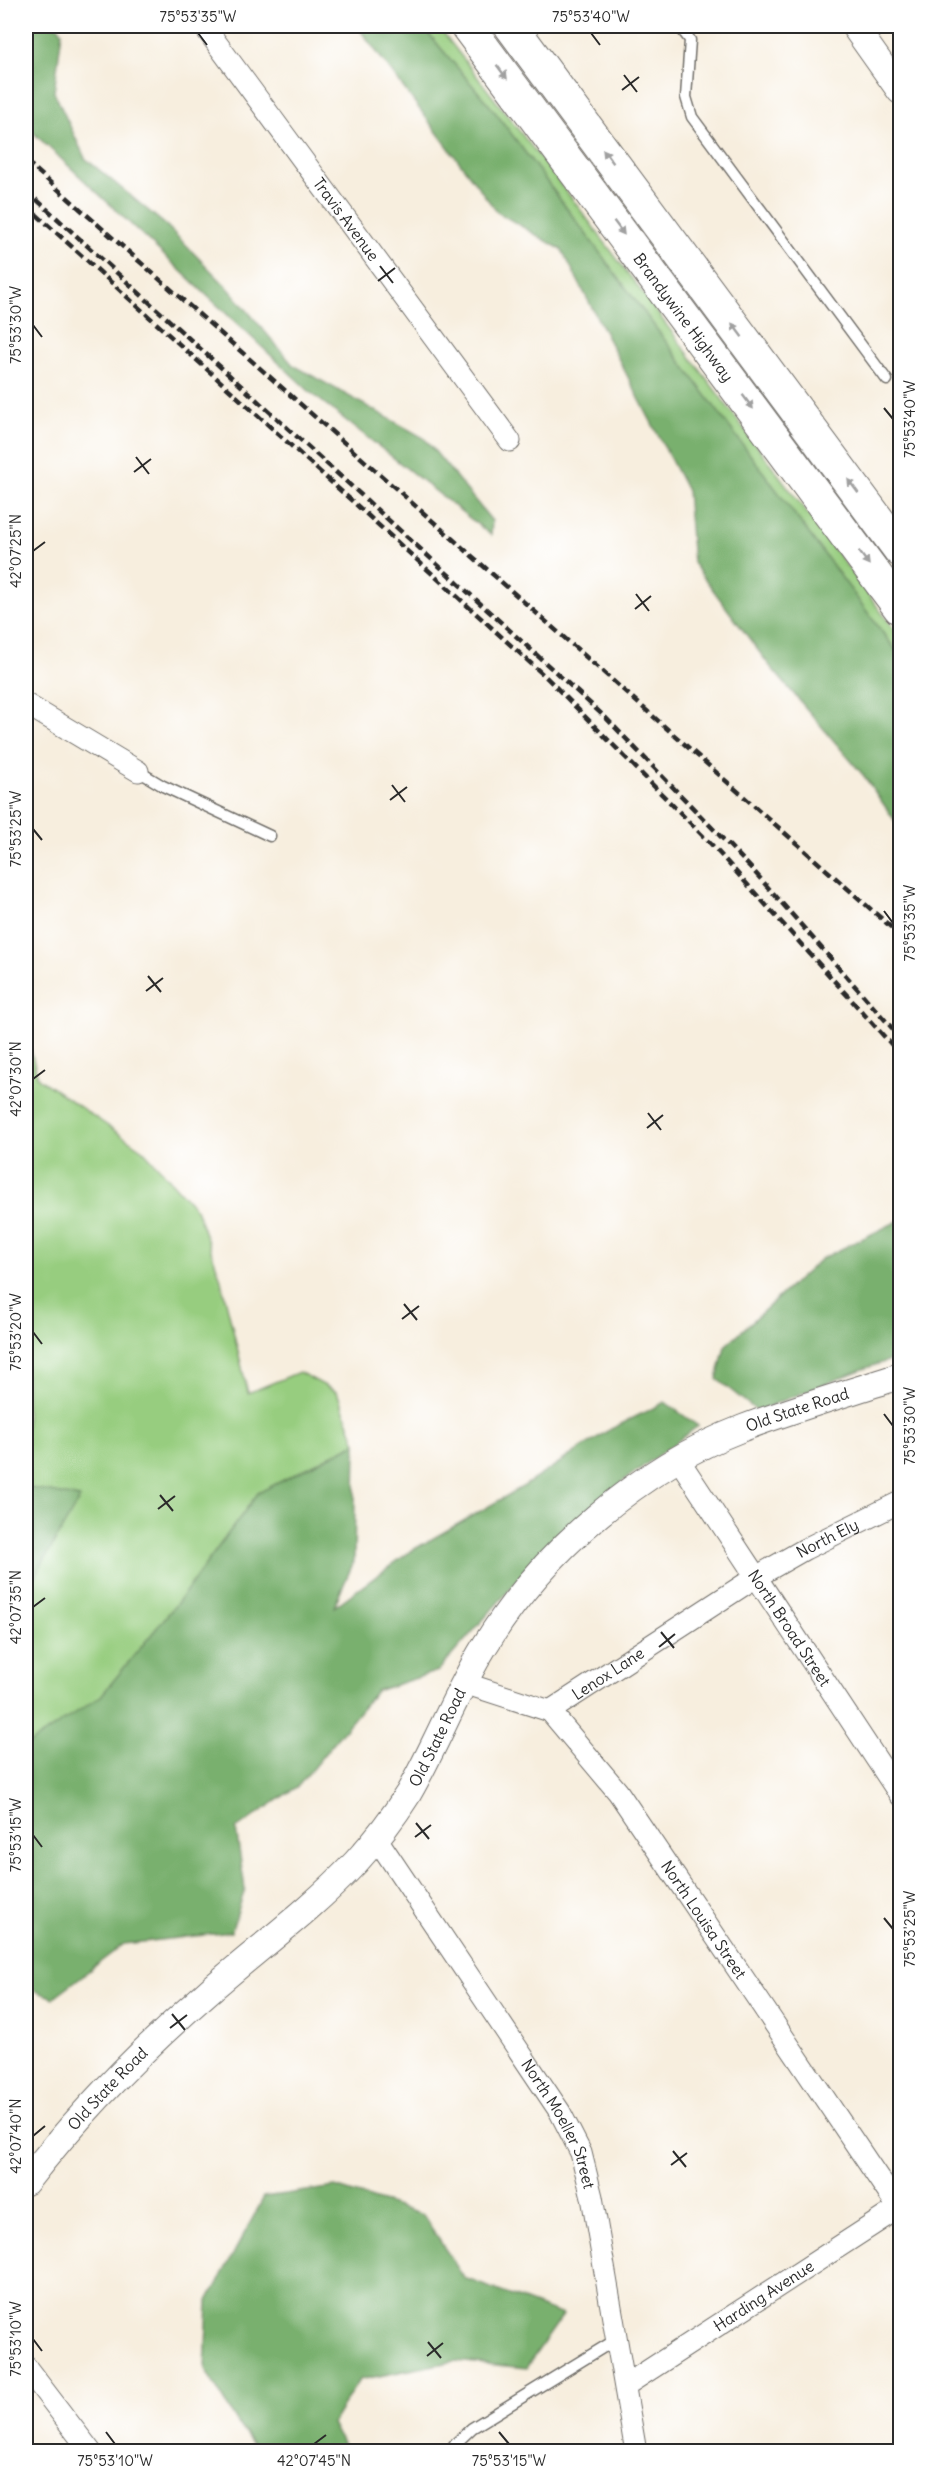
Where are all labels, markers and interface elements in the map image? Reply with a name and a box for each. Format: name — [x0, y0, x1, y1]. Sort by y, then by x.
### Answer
text: 75°53'35"W — [160, 7, 237, 26]
text: 75°53'40"W — [552, 7, 630, 26]
one-way arrow — [496, 65, 508, 80]
one-way arrow — [602, 149, 614, 165]
street label: Travis Avenue — [309, 173, 384, 265]
one-way arrow — [613, 220, 625, 236]
street label: Brandywine Highway — [629, 249, 738, 386]
text: 75°53'30"W — [6, 286, 25, 364]
one-way arrow — [731, 322, 743, 337]
text: 75°53'40"W — [900, 380, 919, 458]
one-way arrow — [742, 393, 754, 409]
one-way arrow — [847, 479, 859, 495]
text: 42°07'25"N — [6, 514, 25, 588]
one-way arrow — [858, 550, 870, 566]
text: 75°53'25"W — [6, 790, 25, 867]
text: 75°53'35"W — [900, 884, 919, 961]
text: 42°07'30"N — [6, 1041, 25, 1117]
text: 75°53'20"W — [6, 1293, 25, 1371]
street label: Old State Road — [743, 1383, 851, 1436]
text: 75°53'30"W — [900, 1387, 919, 1465]
street label: North Ely — [792, 1514, 862, 1562]
street label: North Broad Street — [744, 1566, 836, 1690]
text: 42°07'35"N — [6, 1570, 25, 1644]
street label: Lenox Lane — [568, 1643, 648, 1704]
street label: Old State Road — [404, 1685, 470, 1790]
text: 75°53'15"W — [6, 1797, 25, 1872]
street label: North Louisa Street — [657, 1857, 751, 1983]
text: 75°53'25"W — [900, 1890, 919, 1967]
street label: Old State Road — [63, 2043, 152, 2134]
street label: North Moeller Street — [517, 2055, 600, 2191]
text: 42°07'40"N — [6, 2098, 25, 2174]
street label: Harding Avenue — [710, 2256, 817, 2336]
text: 75°53'10"W — [6, 2301, 25, 2377]
text: 75°53'10"W — [77, 2451, 153, 2470]
text: 42°07'45"N — [277, 2451, 351, 2470]
text: 75°53'15"W — [472, 2451, 547, 2470]

